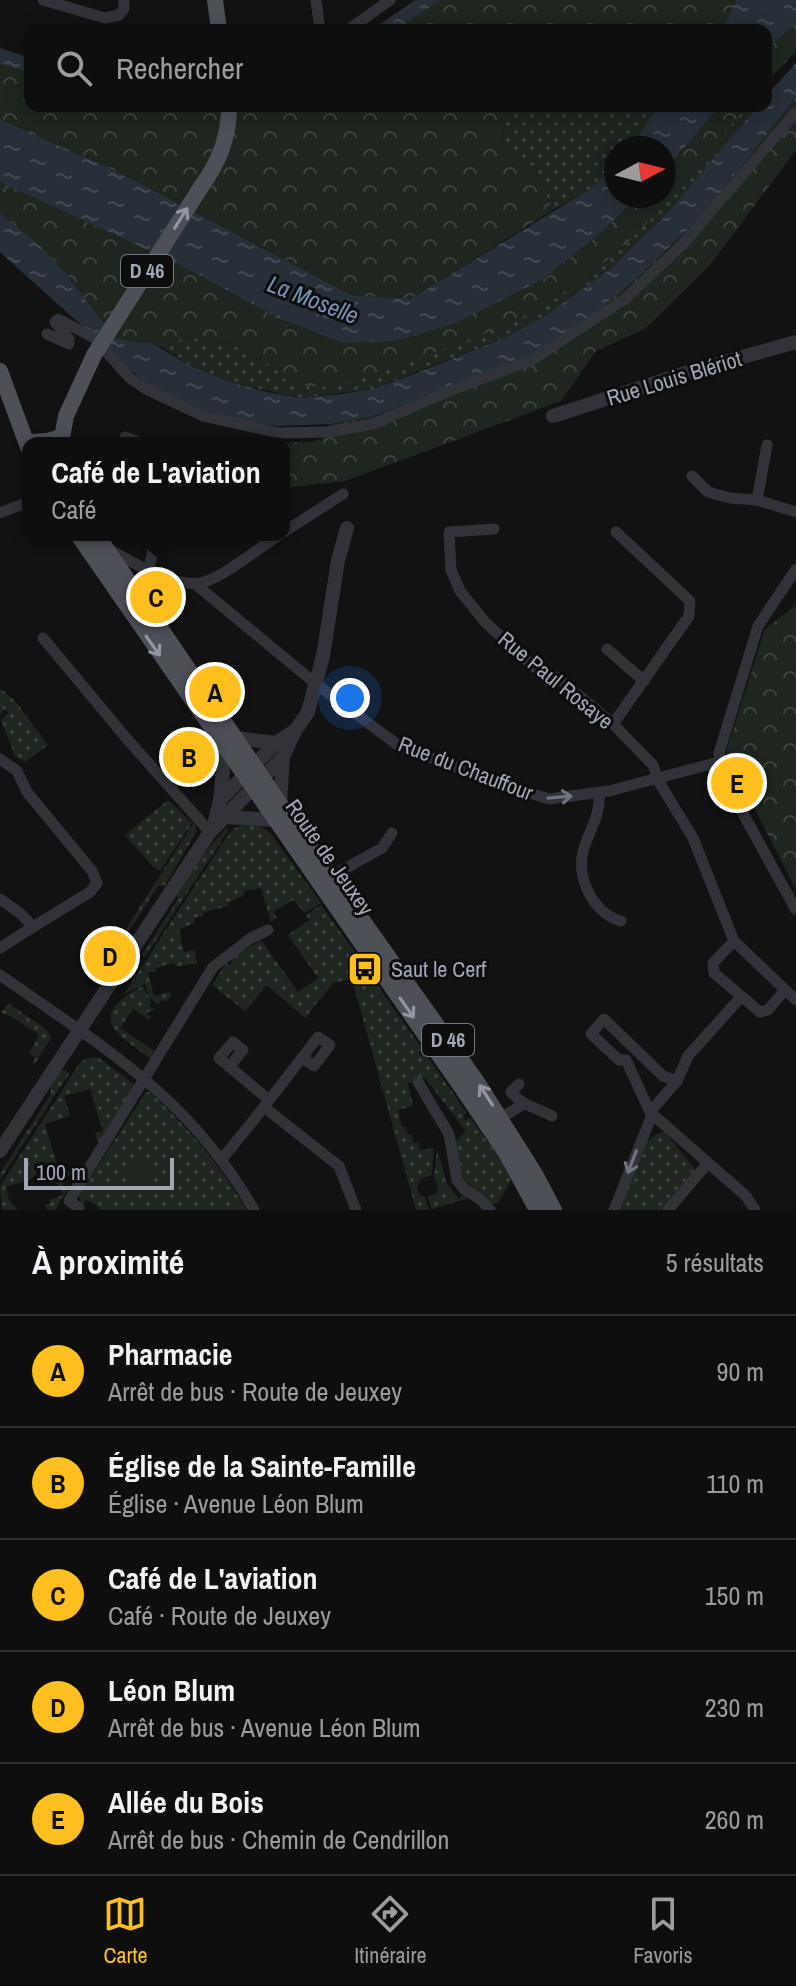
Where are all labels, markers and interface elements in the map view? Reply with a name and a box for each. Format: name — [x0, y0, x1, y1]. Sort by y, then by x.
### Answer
search box — [24, 24, 772, 112]
icon: search — [52, 46, 96, 90]
text: Rechercher — [116, 48, 243, 88]
north arrow — [604, 136, 676, 208]
one-way arrow — [173, 207, 189, 230]
road number: D 46 — [121, 255, 173, 287]
water label: La Moselle — [263, 267, 364, 331]
street label: Rue Louis Blériot — [603, 343, 745, 413]
popup — [22, 437, 290, 541]
text: Café de L'aviation — [51, 452, 261, 492]
text: Café — [51, 492, 96, 527]
pin: C — [130, 567, 182, 627]
street label: Rue Paul Rosaye — [492, 624, 620, 736]
one-way arrow — [145, 634, 161, 656]
pin: A — [189, 662, 241, 722]
your location — [330, 678, 370, 718]
pin: B — [163, 727, 215, 787]
street label: Rue du Chauffour — [394, 729, 538, 807]
pin: E — [711, 753, 763, 813]
one-way arrow — [547, 789, 573, 804]
street label: Route de Jeuxey — [279, 793, 381, 921]
pin: D — [84, 926, 136, 986]
bus stop icon: Saut le Cerf — [346, 950, 384, 988]
place label: Saut le Cerf — [391, 954, 487, 984]
one-way arrow — [399, 996, 415, 1018]
road number: D 46 — [422, 1024, 474, 1056]
one-way arrow — [477, 1084, 494, 1106]
one-way arrow — [624, 1149, 638, 1174]
scale bar — [24, 1154, 174, 1190]
text: 100 m — [36, 1157, 86, 1187]
text: À proximité — [32, 1239, 184, 1285]
text: 5 résultats — [666, 1245, 764, 1280]
text: Pharmacie — [108, 1334, 232, 1374]
text: A — [50, 1354, 66, 1389]
text: 90 m — [717, 1354, 764, 1389]
text: Arrêt de bus · Route de Jeuxey — [108, 1374, 402, 1409]
text: Église de la Sainte-Famille — [108, 1446, 416, 1486]
text: B — [50, 1466, 66, 1501]
text: 110 m — [706, 1466, 764, 1501]
text: Église · Avenue Léon Blum — [108, 1486, 364, 1521]
text: Café de L'aviation — [108, 1558, 318, 1598]
text: C — [50, 1578, 66, 1613]
text: 150 m — [705, 1578, 764, 1613]
text: Café · Route de Jeuxey — [108, 1598, 331, 1633]
text: Léon Blum — [108, 1670, 235, 1710]
text: D — [50, 1690, 66, 1725]
text: 230 m — [705, 1690, 764, 1725]
text: Arrêt de bus · Avenue Léon Blum — [108, 1710, 421, 1745]
text: Allée du Bois — [108, 1782, 264, 1822]
text: E — [51, 1802, 65, 1837]
text: 260 m — [705, 1802, 764, 1837]
text: Arrêt de bus · Chemin de Cendrillon — [108, 1822, 449, 1857]
tab: Carte — [103, 1892, 148, 1970]
tab: Itinéraire — [354, 1892, 427, 1970]
tab: Favoris — [633, 1892, 693, 1970]

